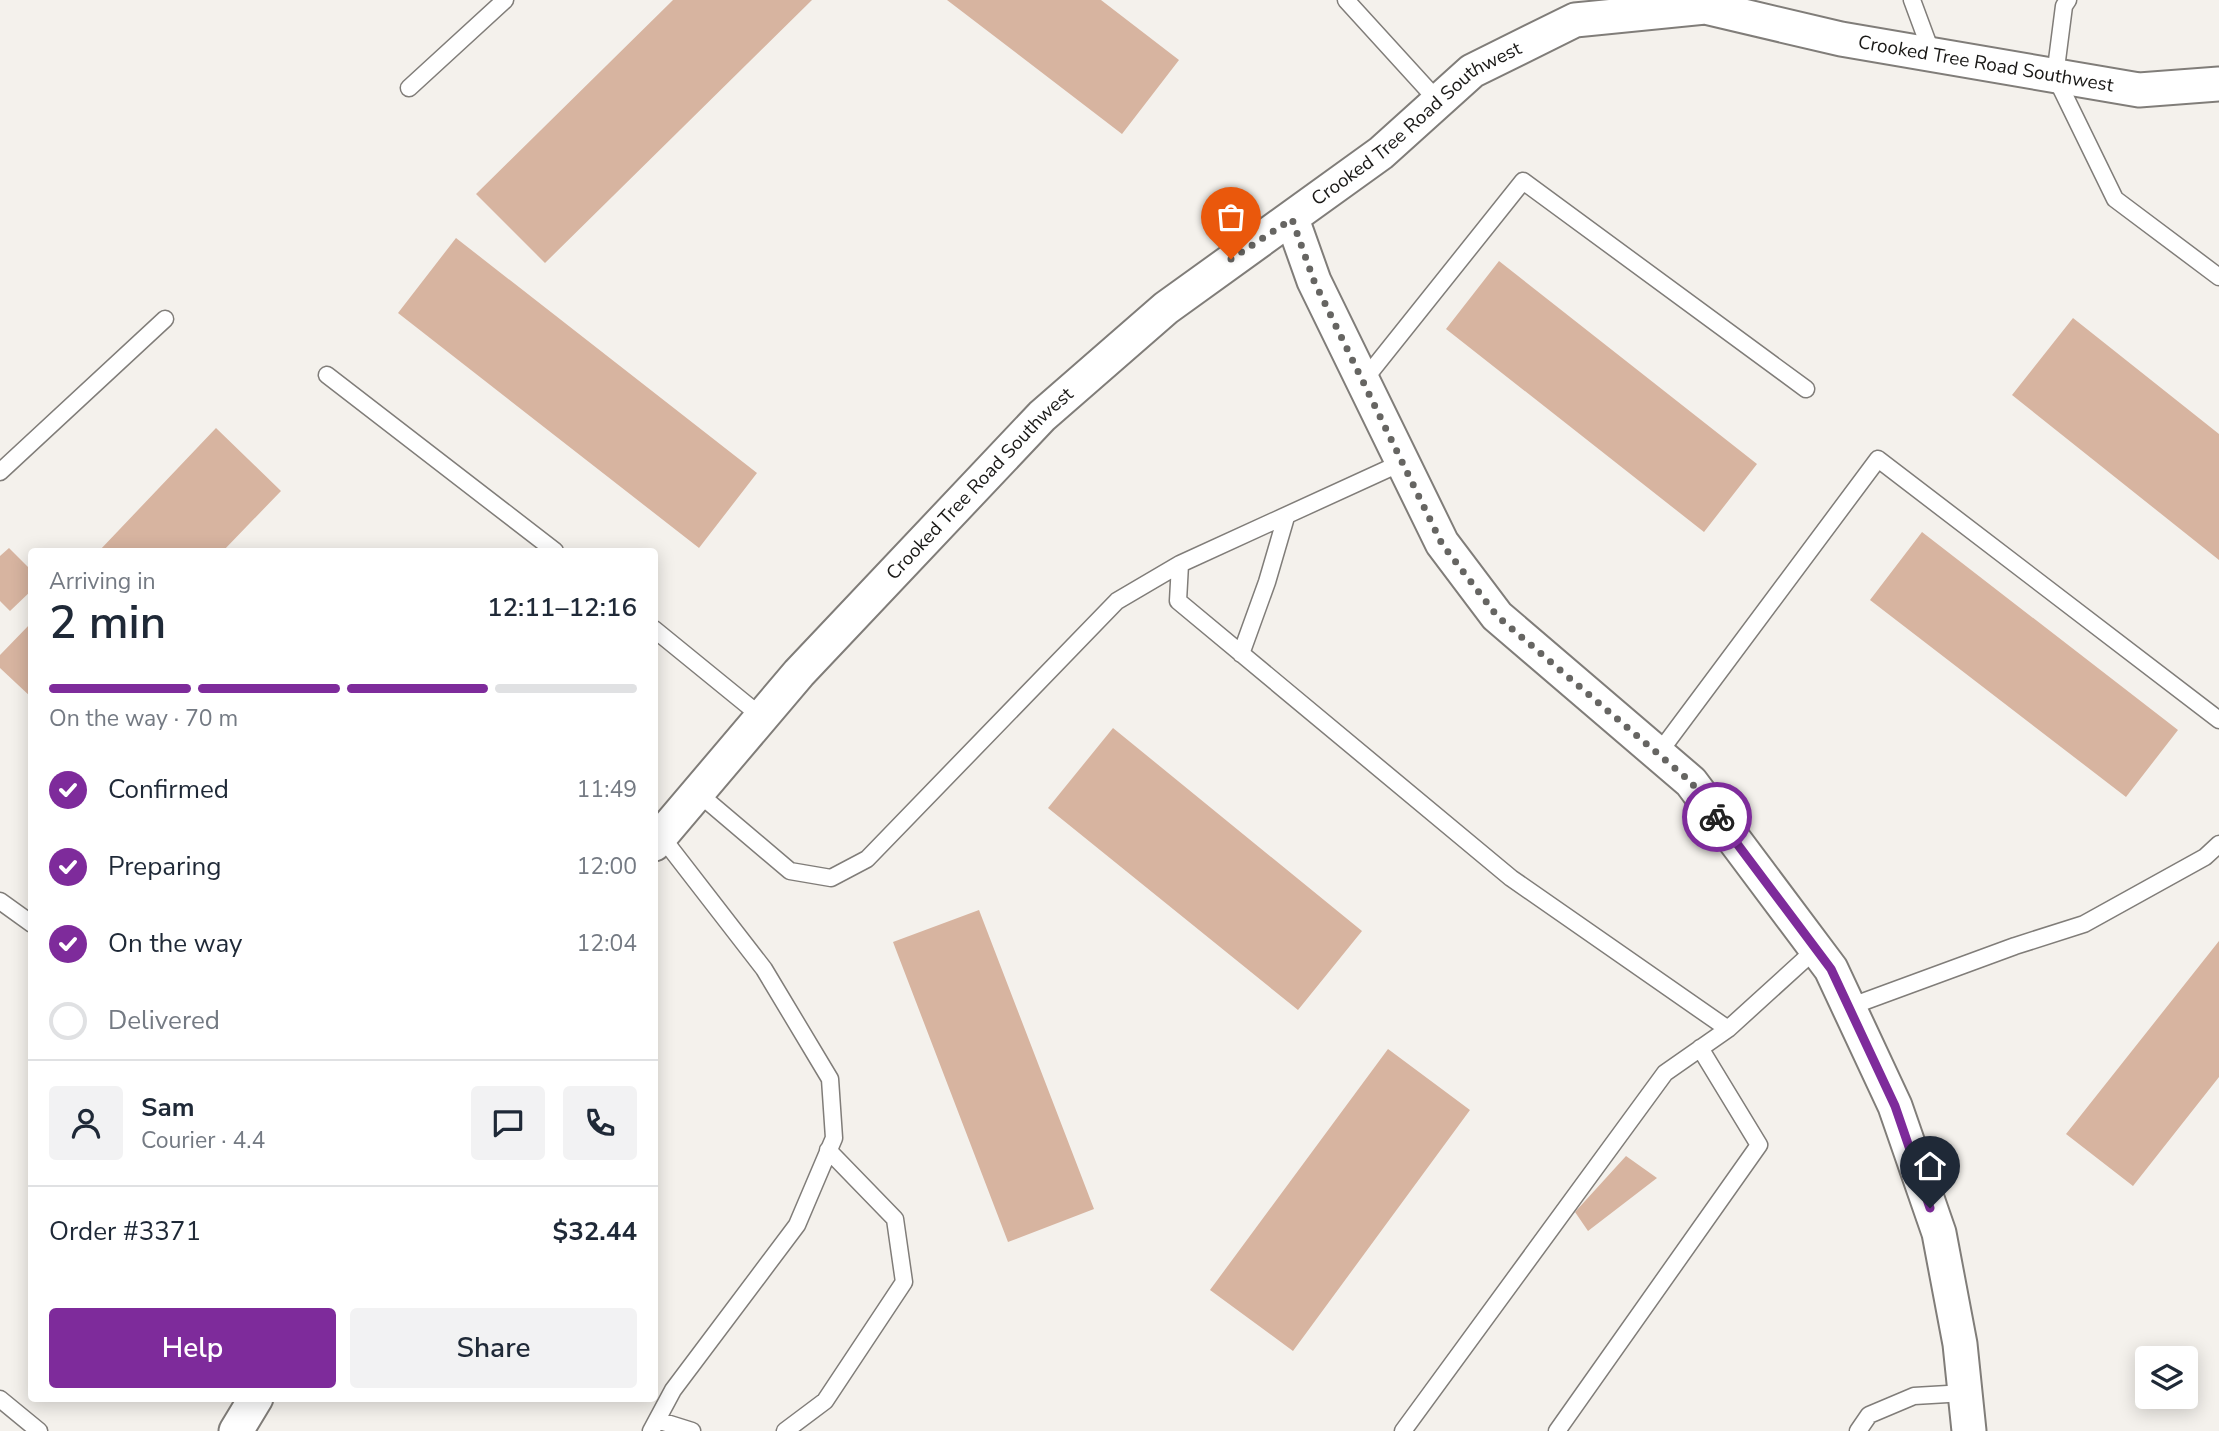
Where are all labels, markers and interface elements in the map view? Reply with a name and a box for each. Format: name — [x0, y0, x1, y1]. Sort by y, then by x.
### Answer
street label: Crooked Tree Road Southwest — [1856, 29, 2116, 98]
street label: Crooked Tree Road Southwest — [1306, 35, 1526, 212]
pin — [1201, 187, 1261, 259]
icon: bag — [1212, 198, 1250, 236]
street label: Crooked Tree Road Southwest — [880, 381, 1079, 586]
text: Arriving in — [49, 566, 156, 597]
text: 12:11–12:16 — [487, 590, 637, 625]
text: 2 min — [49, 591, 166, 654]
text: On the way · 70 m — [49, 703, 238, 734]
icon: check — [49, 771, 87, 809]
text: Confirmed — [108, 772, 229, 807]
text: 11:49 — [577, 774, 637, 805]
courier — [1682, 782, 1752, 852]
icon: bike — [1698, 798, 1736, 836]
icon: check — [49, 848, 87, 886]
text: Preparing — [108, 849, 221, 884]
text: 12:00 — [577, 851, 637, 882]
icon: check — [49, 925, 87, 963]
text: On the way — [108, 926, 242, 961]
text: 12:04 — [577, 928, 637, 959]
text: Delivered — [108, 1003, 220, 1038]
button: person — [49, 1086, 123, 1160]
button: chat — [471, 1086, 545, 1160]
button: phone — [563, 1086, 637, 1160]
text: Sam — [141, 1090, 194, 1125]
text: Courier · 4.4 — [141, 1125, 265, 1156]
pin — [1900, 1136, 1960, 1208]
icon: home — [1911, 1147, 1949, 1185]
text: Order #3371 — [49, 1214, 201, 1249]
text: $32.44 — [553, 1214, 637, 1249]
button: Help — [49, 1308, 336, 1388]
button: Share — [350, 1308, 637, 1388]
map controls — [2135, 1346, 2198, 1409]
button: layers — [2135, 1346, 2198, 1409]

